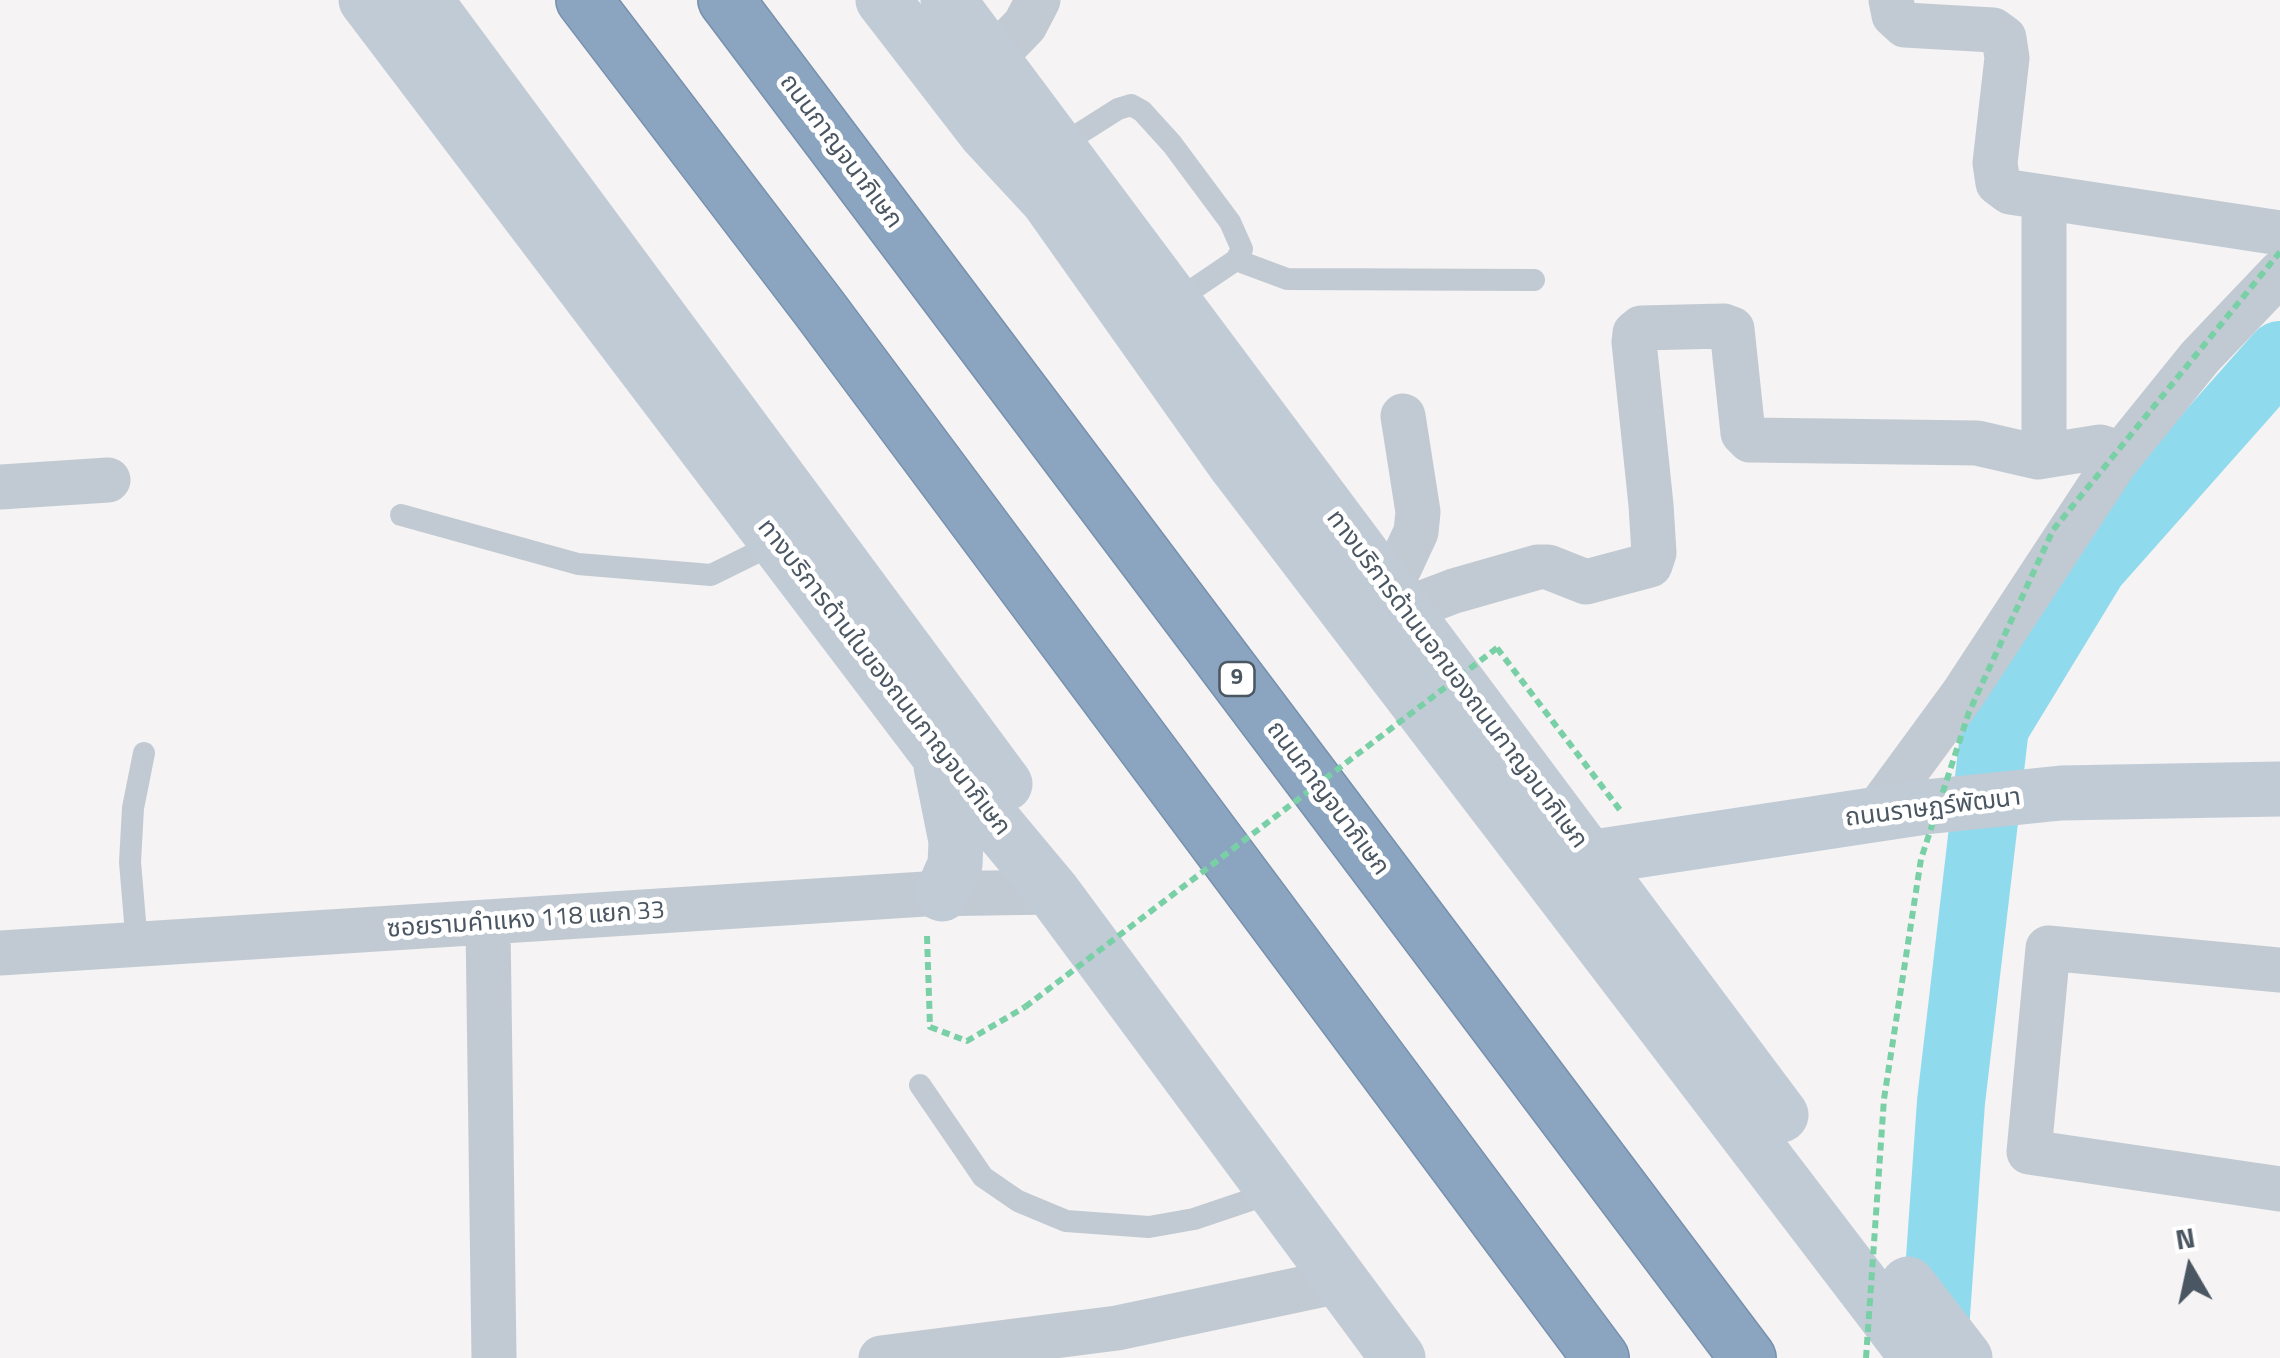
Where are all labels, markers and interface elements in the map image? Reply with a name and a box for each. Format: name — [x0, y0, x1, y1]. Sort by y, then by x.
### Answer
street label: ถนนกาญจนาภิเษก — [772, 69, 908, 235]
street label: ทางบริการด้านนอกของถนนกาญจนาภิเษก — [1319, 505, 1593, 855]
street label: ทางบริการด้านในของถนนกาญจนาภิเษก — [750, 514, 1016, 842]
road number: 9 — [1220, 662, 1254, 696]
street label: ถนนกาญจนาภิเษก — [1259, 716, 1395, 882]
street label: ถนนราษฏร์พัฒนา — [1843, 783, 2023, 835]
street label: ซอยรามคำแหง 118 แยก 33 — [386, 896, 666, 946]
text: N — [2172, 1215, 2198, 1261]
north arrow — [2140, 1218, 2240, 1318]

